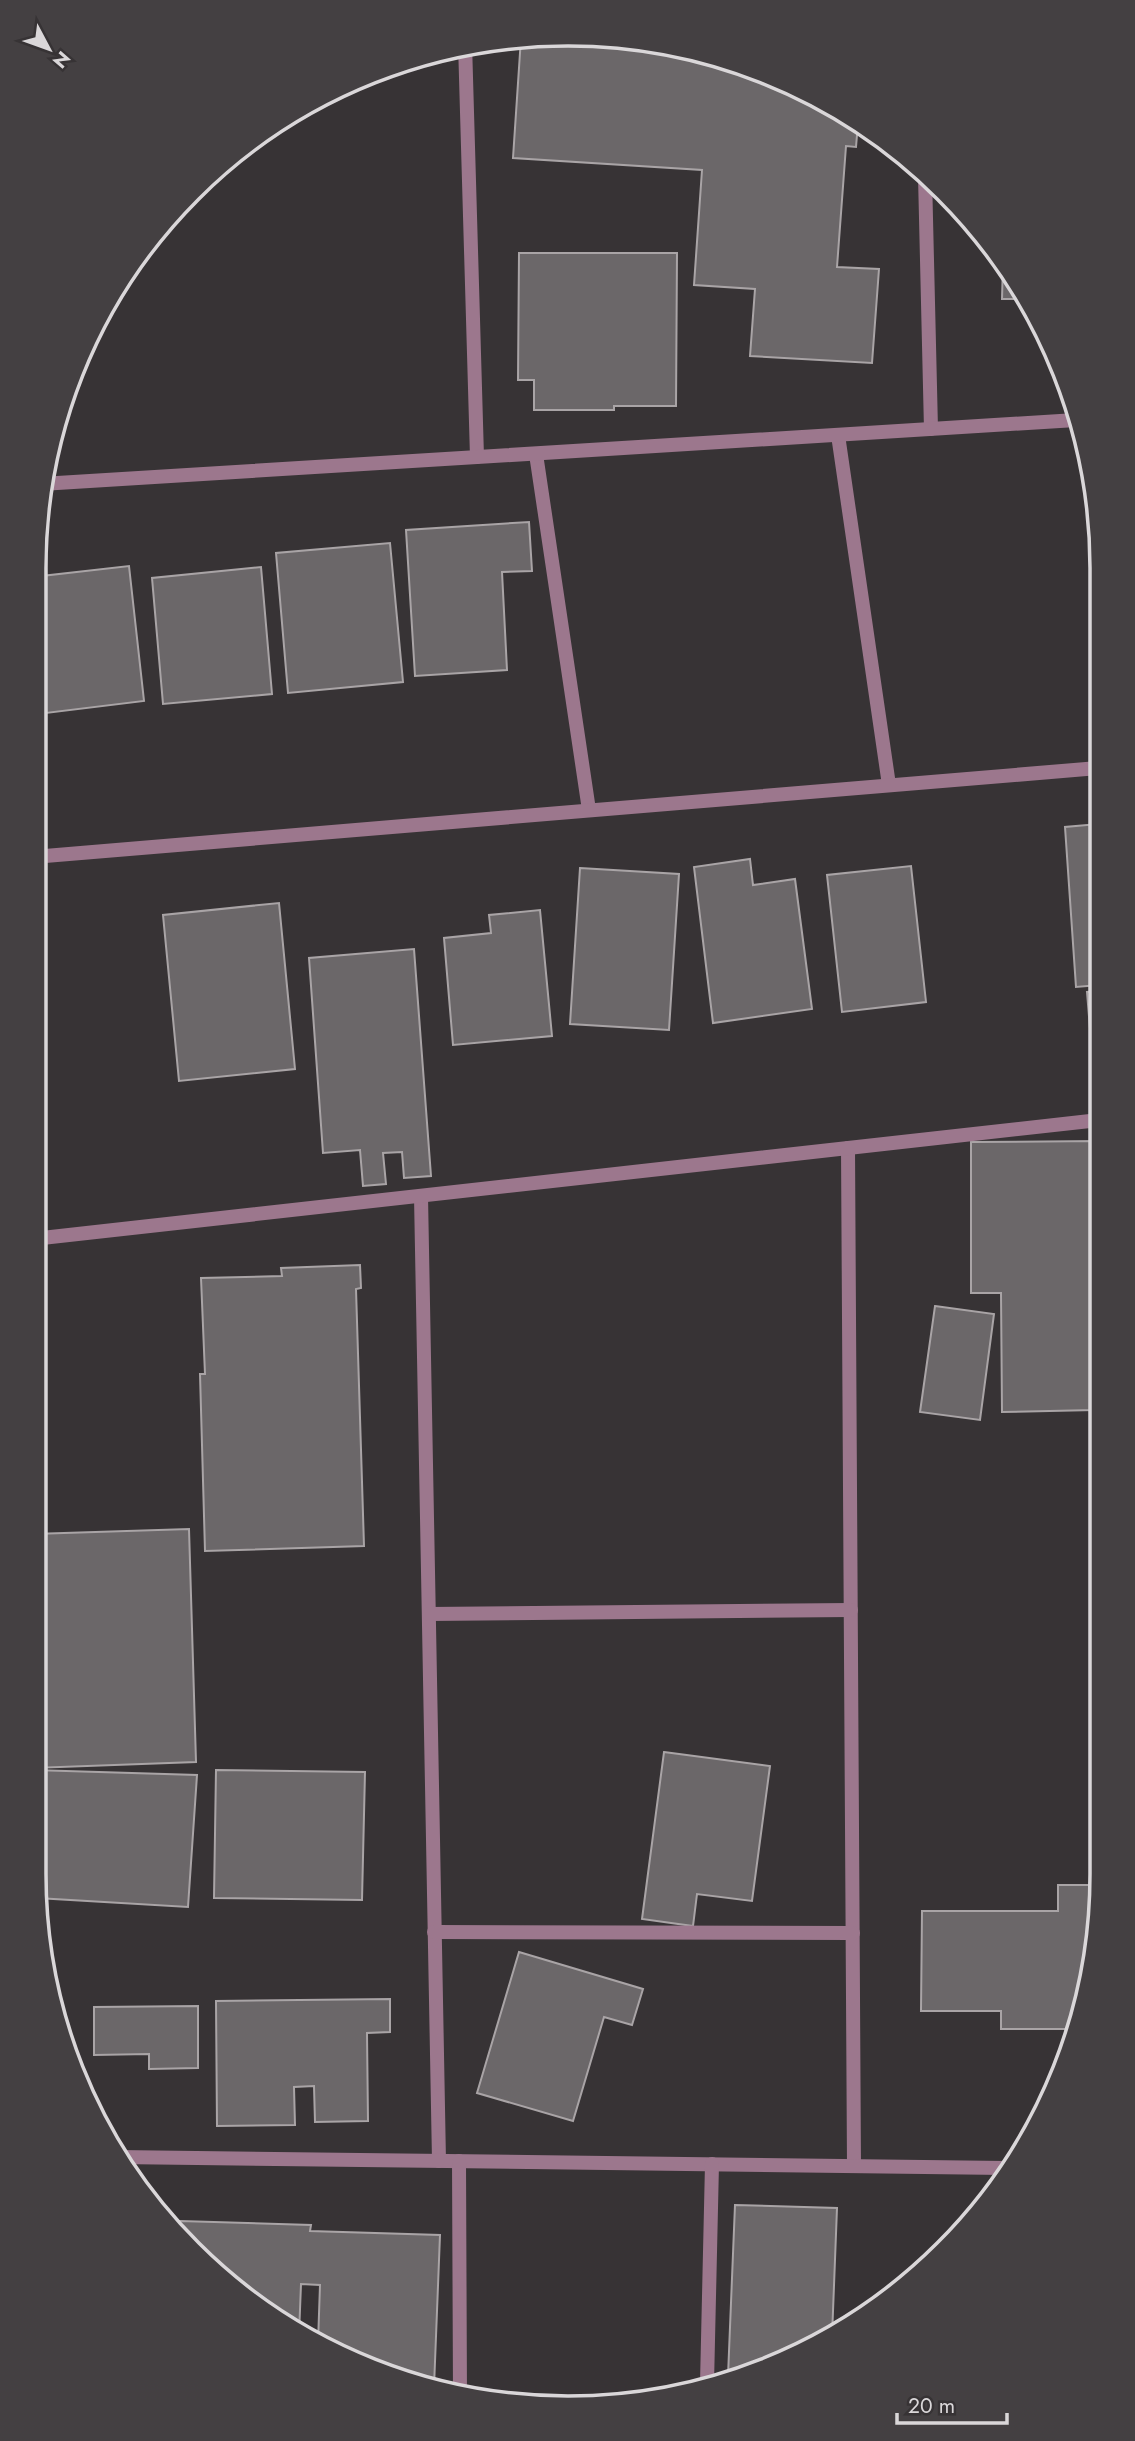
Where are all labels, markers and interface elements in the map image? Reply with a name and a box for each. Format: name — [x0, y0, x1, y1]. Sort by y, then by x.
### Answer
north arrow — [14, 14, 84, 84]
text: N — [46, 45, 77, 74]
scale bar — [897, 2382, 1007, 2426]
text: 20 m — [908, 2391, 955, 2421]

